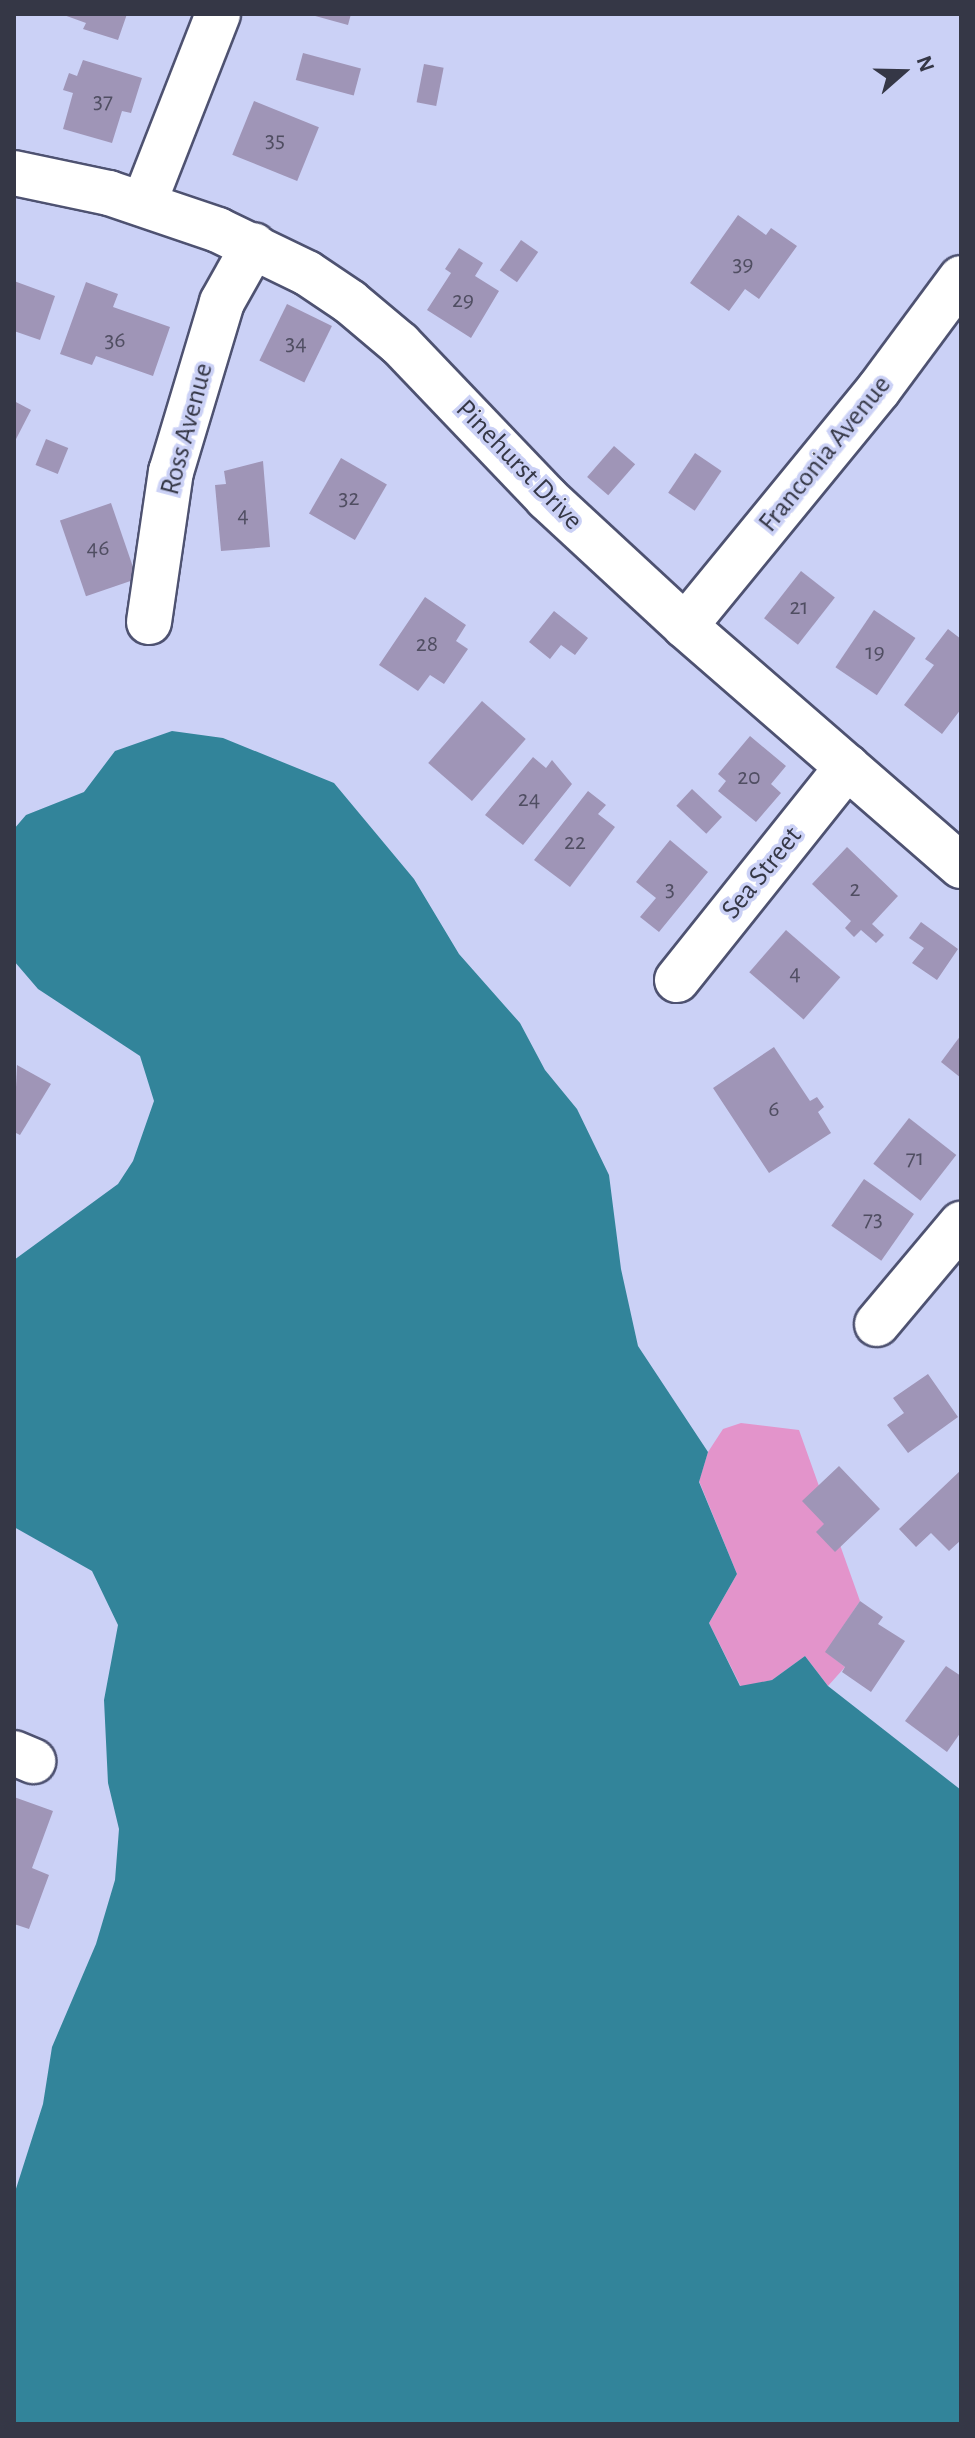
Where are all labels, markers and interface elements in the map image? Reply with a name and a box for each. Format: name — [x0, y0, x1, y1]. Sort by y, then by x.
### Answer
north arrow — [863, 32, 943, 112]
text: N — [913, 53, 939, 75]
house number: 37 — [93, 88, 113, 116]
house number: 35 — [265, 127, 285, 155]
house number: 39 — [732, 251, 754, 279]
house number: 29 — [452, 287, 474, 315]
house number: 36 — [104, 327, 126, 355]
house number: 34 — [285, 330, 307, 358]
street label: Ross Avenue — [153, 359, 221, 499]
street label: Franconia Avenue — [752, 369, 898, 539]
street label: Pinehurst Drive — [448, 393, 590, 537]
house number: 32 — [339, 485, 359, 513]
house number: 4 — [237, 502, 249, 530]
house number: 46 — [87, 535, 109, 563]
house number: 21 — [789, 594, 809, 622]
house number: 28 — [416, 631, 438, 659]
house number: 19 — [865, 639, 885, 667]
house number: 20 — [737, 764, 761, 792]
house number: 24 — [518, 786, 540, 814]
street label: Sea Street — [715, 820, 809, 926]
house number: 22 — [564, 829, 586, 857]
house number: 3 — [665, 876, 675, 904]
house number: 2 — [850, 876, 860, 904]
house number: 4 — [789, 960, 801, 988]
house number: 6 — [768, 1096, 780, 1124]
house number: 71 — [906, 1145, 924, 1173]
house number: 73 — [863, 1206, 883, 1234]

